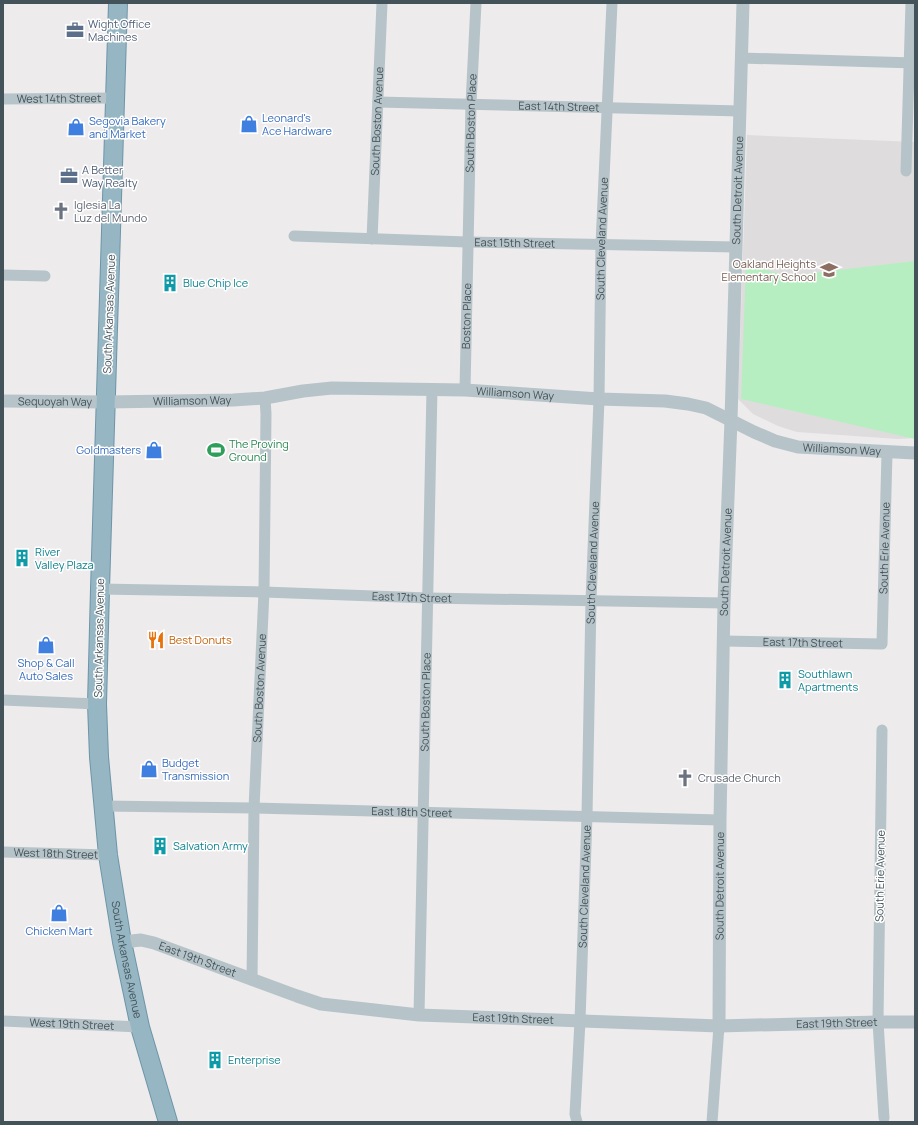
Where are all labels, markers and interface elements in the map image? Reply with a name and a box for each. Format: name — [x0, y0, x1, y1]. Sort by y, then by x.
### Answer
place label: Wight Office Machines — [88, 16, 151, 44]
office icon: Wight Office Machines — [65, 20, 85, 40]
street label: South Boston Avenue — [367, 66, 386, 176]
street label: South Boston Place — [462, 73, 480, 173]
street label: West 14th Street — [17, 90, 101, 106]
street label: East 14th Street — [518, 97, 600, 115]
place label: Leonard's Ace Hardware — [262, 110, 333, 138]
place label: Segovia Bakery and Market — [89, 113, 166, 141]
shop icon: Leonard's Ace Hardware — [239, 114, 259, 134]
shop icon: Segovia Bakery and Market — [66, 117, 86, 137]
street label: South Detroit Avenue — [728, 135, 746, 245]
place label: A Better Way Realty — [82, 162, 138, 190]
office icon: A Better Way Realty — [59, 166, 79, 186]
street label: South Cleveland Avenue — [592, 176, 611, 300]
place label: Iglesia La Luz del Mundo — [74, 197, 148, 225]
church icon: Iglesia La Luz del Mundo — [51, 201, 71, 221]
street label: East 15th Street — [474, 234, 556, 251]
street label: South Arkansas Avenue — [99, 253, 118, 374]
place label: Oakland Heights Elementary School — [721, 256, 816, 284]
school or university icon: Oakland Heights Elementary School — [819, 260, 839, 280]
building icon: Blue Chip Ice — [160, 273, 180, 293]
place label: Blue Chip Ice — [183, 275, 249, 290]
street label: Boston Place — [458, 282, 474, 349]
street label: Williamson Way — [475, 383, 555, 403]
street label: Williamson Way — [153, 392, 231, 408]
street label: Sequoyah Way — [18, 393, 92, 409]
place label: The Proving Ground — [229, 436, 289, 464]
street label: Williamson Way — [802, 439, 881, 458]
shop icon: Goldmasters — [144, 440, 164, 460]
sports icon: The Proving Ground — [206, 440, 226, 460]
place label: Goldmasters — [76, 442, 141, 457]
street label: South Cleveland Avenue — [583, 500, 602, 624]
street label: South Erie Avenue — [875, 501, 893, 594]
street label: South Detroit Avenue — [716, 507, 735, 616]
place label: River Valley Plaza — [35, 544, 94, 572]
building icon: River Valley Plaza — [12, 548, 32, 568]
street label: South Arkansas Avenue — [90, 578, 107, 698]
street label: East 17th Street — [372, 588, 452, 605]
restaurant icon: Best Donuts — [146, 630, 166, 650]
place label: Best Donuts — [169, 632, 232, 647]
street label: South Boston Avenue — [249, 633, 269, 743]
street label: East 17th Street — [763, 634, 843, 650]
shop icon: Shop & Call Auto Sales — [36, 635, 56, 655]
street label: South Boston Place — [416, 652, 434, 752]
place label: Shop & Call Auto Sales — [17, 655, 75, 683]
place label: Southlawn Apartments — [798, 666, 858, 694]
building icon: Southlawn Apartments — [775, 670, 795, 690]
place label: Budget Transmission — [162, 755, 229, 783]
shop icon: Budget Transmission — [139, 759, 159, 779]
church icon: Crusade Church — [675, 768, 695, 788]
place label: Crusade Church — [698, 770, 781, 785]
street label: East 18th Street — [371, 803, 453, 820]
street label: South Cleveland Avenue — [574, 824, 594, 948]
street label: South Erie Avenue — [871, 829, 888, 922]
street label: South Detroit Avenue — [711, 831, 727, 940]
building icon: Salvation Army — [150, 836, 170, 856]
place label: Salvation Army — [173, 838, 248, 853]
street label: West 18th Street — [13, 844, 99, 862]
street label: South Arkansas Avenue — [108, 900, 146, 1020]
shop icon: Chicken Mart — [49, 903, 69, 923]
place label: Chicken Mart — [25, 923, 93, 938]
street label: East 19th Street — [157, 938, 239, 980]
street label: East 19th Street — [472, 1009, 554, 1027]
street label: West 19th Street — [29, 1014, 115, 1033]
street label: East 19th Street — [796, 1014, 878, 1031]
building icon: Enterprise — [205, 1050, 225, 1070]
place label: Enterprise — [228, 1052, 281, 1067]

